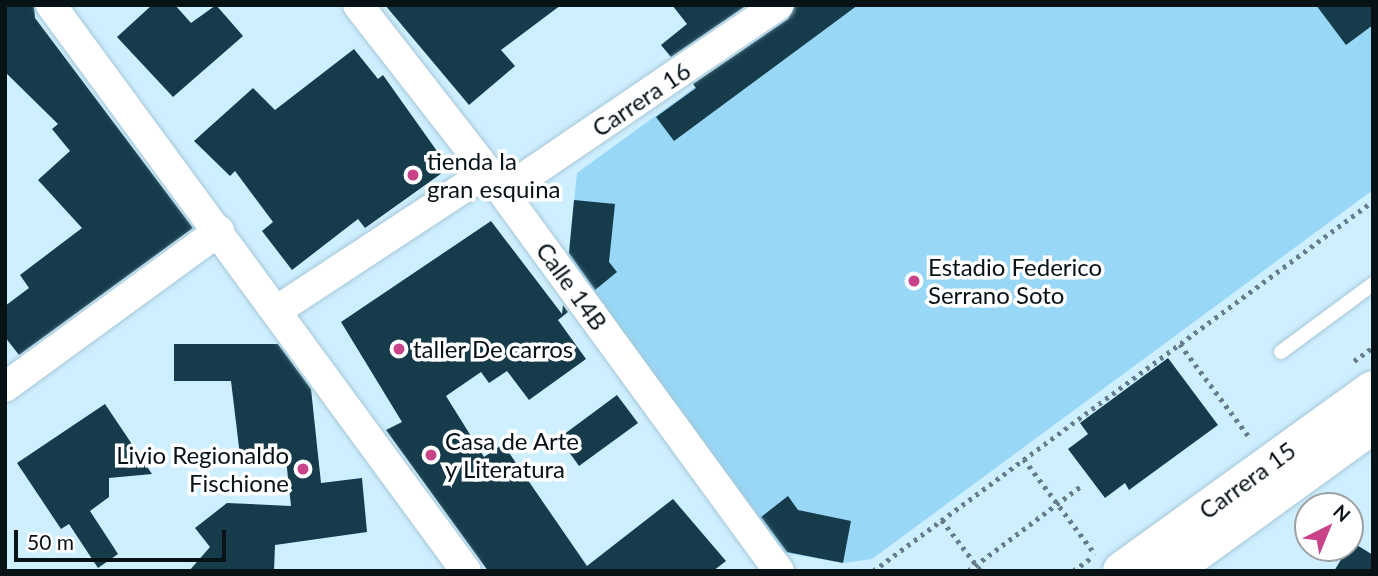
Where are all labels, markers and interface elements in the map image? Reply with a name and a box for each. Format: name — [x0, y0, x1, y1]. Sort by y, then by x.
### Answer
street label: Carrera 16 — [586, 56, 696, 142]
place label: tienda la gran esquina — [427, 147, 560, 203]
marker: tienda la gran esquina — [405, 167, 421, 183]
street label: Calle 14B — [531, 236, 613, 336]
place label: Estadio Federico Serrano Soto — [928, 253, 1102, 309]
marker: Estadio Federico Serrano Soto — [906, 273, 922, 289]
place label: taller De carros — [413, 335, 574, 363]
marker: taller De carros — [391, 341, 407, 357]
place label: Casa de Arte y Literatura — [445, 427, 580, 483]
street label: Carrera 15 — [1193, 435, 1301, 525]
place label: Livio Regionaldo Fischione — [116, 441, 289, 497]
marker: Casa de Arte y Literatura — [423, 447, 439, 463]
marker: Livio Regionaldo Fischione — [295, 461, 311, 477]
north arrow — [1294, 492, 1364, 562]
text: N — [1329, 499, 1355, 526]
scale bar — [18, 516, 229, 560]
text: 50 m — [27, 529, 74, 554]

